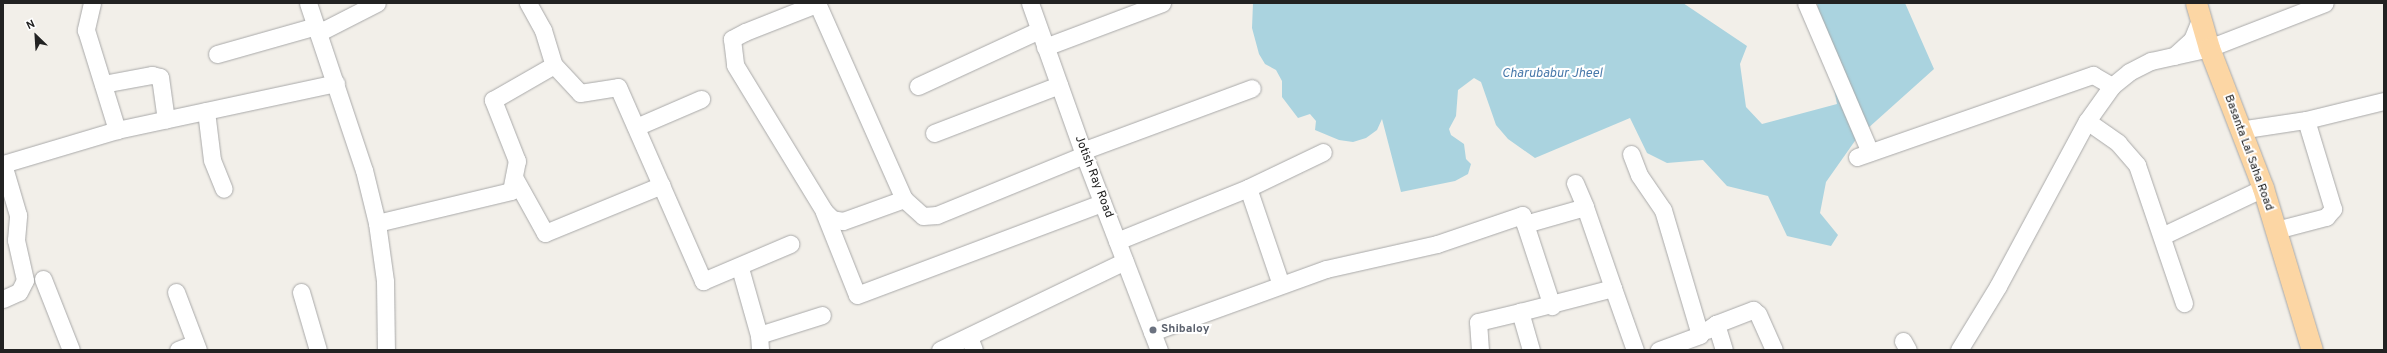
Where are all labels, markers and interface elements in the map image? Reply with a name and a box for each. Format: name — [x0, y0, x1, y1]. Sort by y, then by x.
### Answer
north arrow — [16, 16, 56, 56]
text: N — [24, 17, 37, 33]
water label: Charubabur Jheel — [1502, 66, 1602, 82]
street label: Basanta Lal Saha Road — [2220, 93, 2276, 213]
street label: Jotish Ray Road — [1071, 134, 1115, 220]
place label: Shibaloy — [1161, 323, 1209, 337]
marker: Shibaloy — [1148, 325, 1158, 335]

